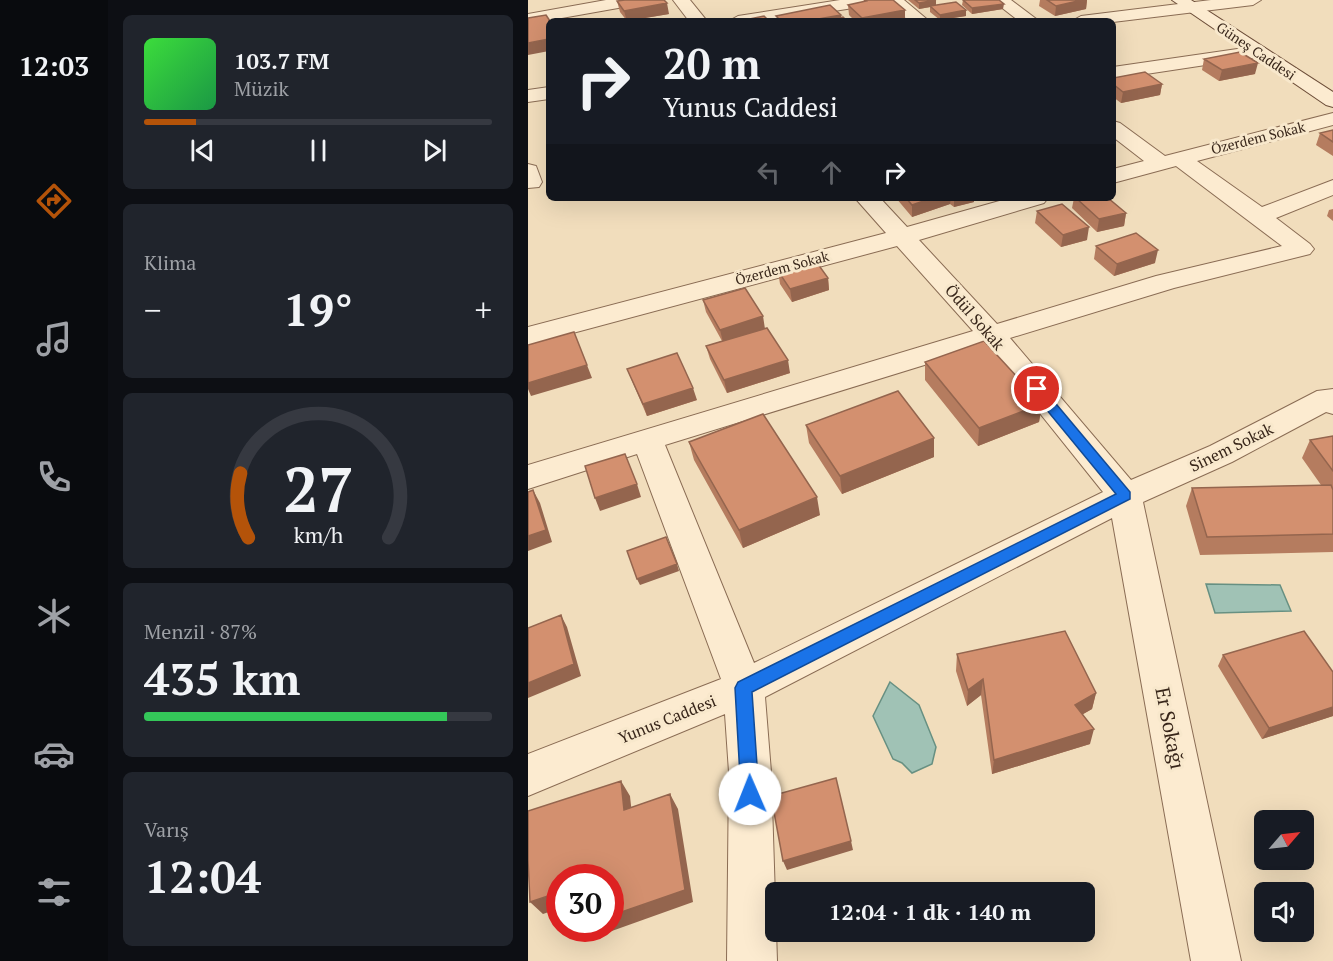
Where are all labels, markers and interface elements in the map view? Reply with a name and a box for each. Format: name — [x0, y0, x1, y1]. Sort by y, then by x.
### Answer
street label: Güneş Caddesi — [1213, 17, 1300, 84]
text: 20 m — [663, 35, 761, 91]
icon: right — [564, 42, 642, 120]
text: 103.7 FM — [234, 46, 329, 75]
text: 12:03 — [19, 48, 89, 84]
text: Müzik — [234, 75, 289, 102]
text: Yunus Caddesi — [663, 89, 838, 125]
street label: Özerdem Sokak — [1209, 116, 1308, 158]
icon: previous — [186, 134, 219, 167]
icon: pause — [302, 134, 335, 167]
icon: next — [418, 134, 451, 167]
icon: left — [752, 156, 785, 189]
icon: ahead — [815, 156, 848, 189]
icon: right — [878, 156, 911, 189]
icon: directions — [33, 180, 75, 222]
street label: Özerdem Sokak — [733, 246, 832, 289]
text: Klima — [144, 249, 196, 276]
text: 19° — [283, 279, 353, 339]
street label: Ödül Sokak — [940, 279, 1010, 355]
text: − — [144, 288, 162, 331]
text: + — [474, 288, 492, 331]
icon: music — [33, 318, 75, 360]
pin — [1011, 363, 1062, 414]
icon: arrive — [1020, 372, 1053, 405]
street label: Sinem Sokak — [1185, 417, 1277, 477]
text: 27 — [283, 447, 353, 530]
icon: phone — [33, 456, 75, 498]
text: km/h — [293, 521, 343, 549]
icon: climate — [33, 595, 75, 637]
text: Menzil · 87% — [144, 618, 257, 645]
text: 435 km — [144, 648, 300, 708]
street label: Er Sokağı — [1149, 685, 1192, 771]
street label: Yunus Caddesi — [615, 689, 719, 749]
icon: car — [33, 733, 75, 775]
position arrow — [718, 762, 782, 826]
north arrow — [1254, 810, 1314, 870]
map controls — [1254, 810, 1314, 942]
text: Varış — [144, 816, 189, 843]
text: 12:04 — [144, 846, 261, 906]
speed limit sign: 30 — [546, 864, 624, 942]
icon: filters — [33, 871, 75, 913]
button: sound — [1254, 882, 1314, 942]
text: 12:04 · 1 dk · 140 m — [829, 897, 1031, 926]

